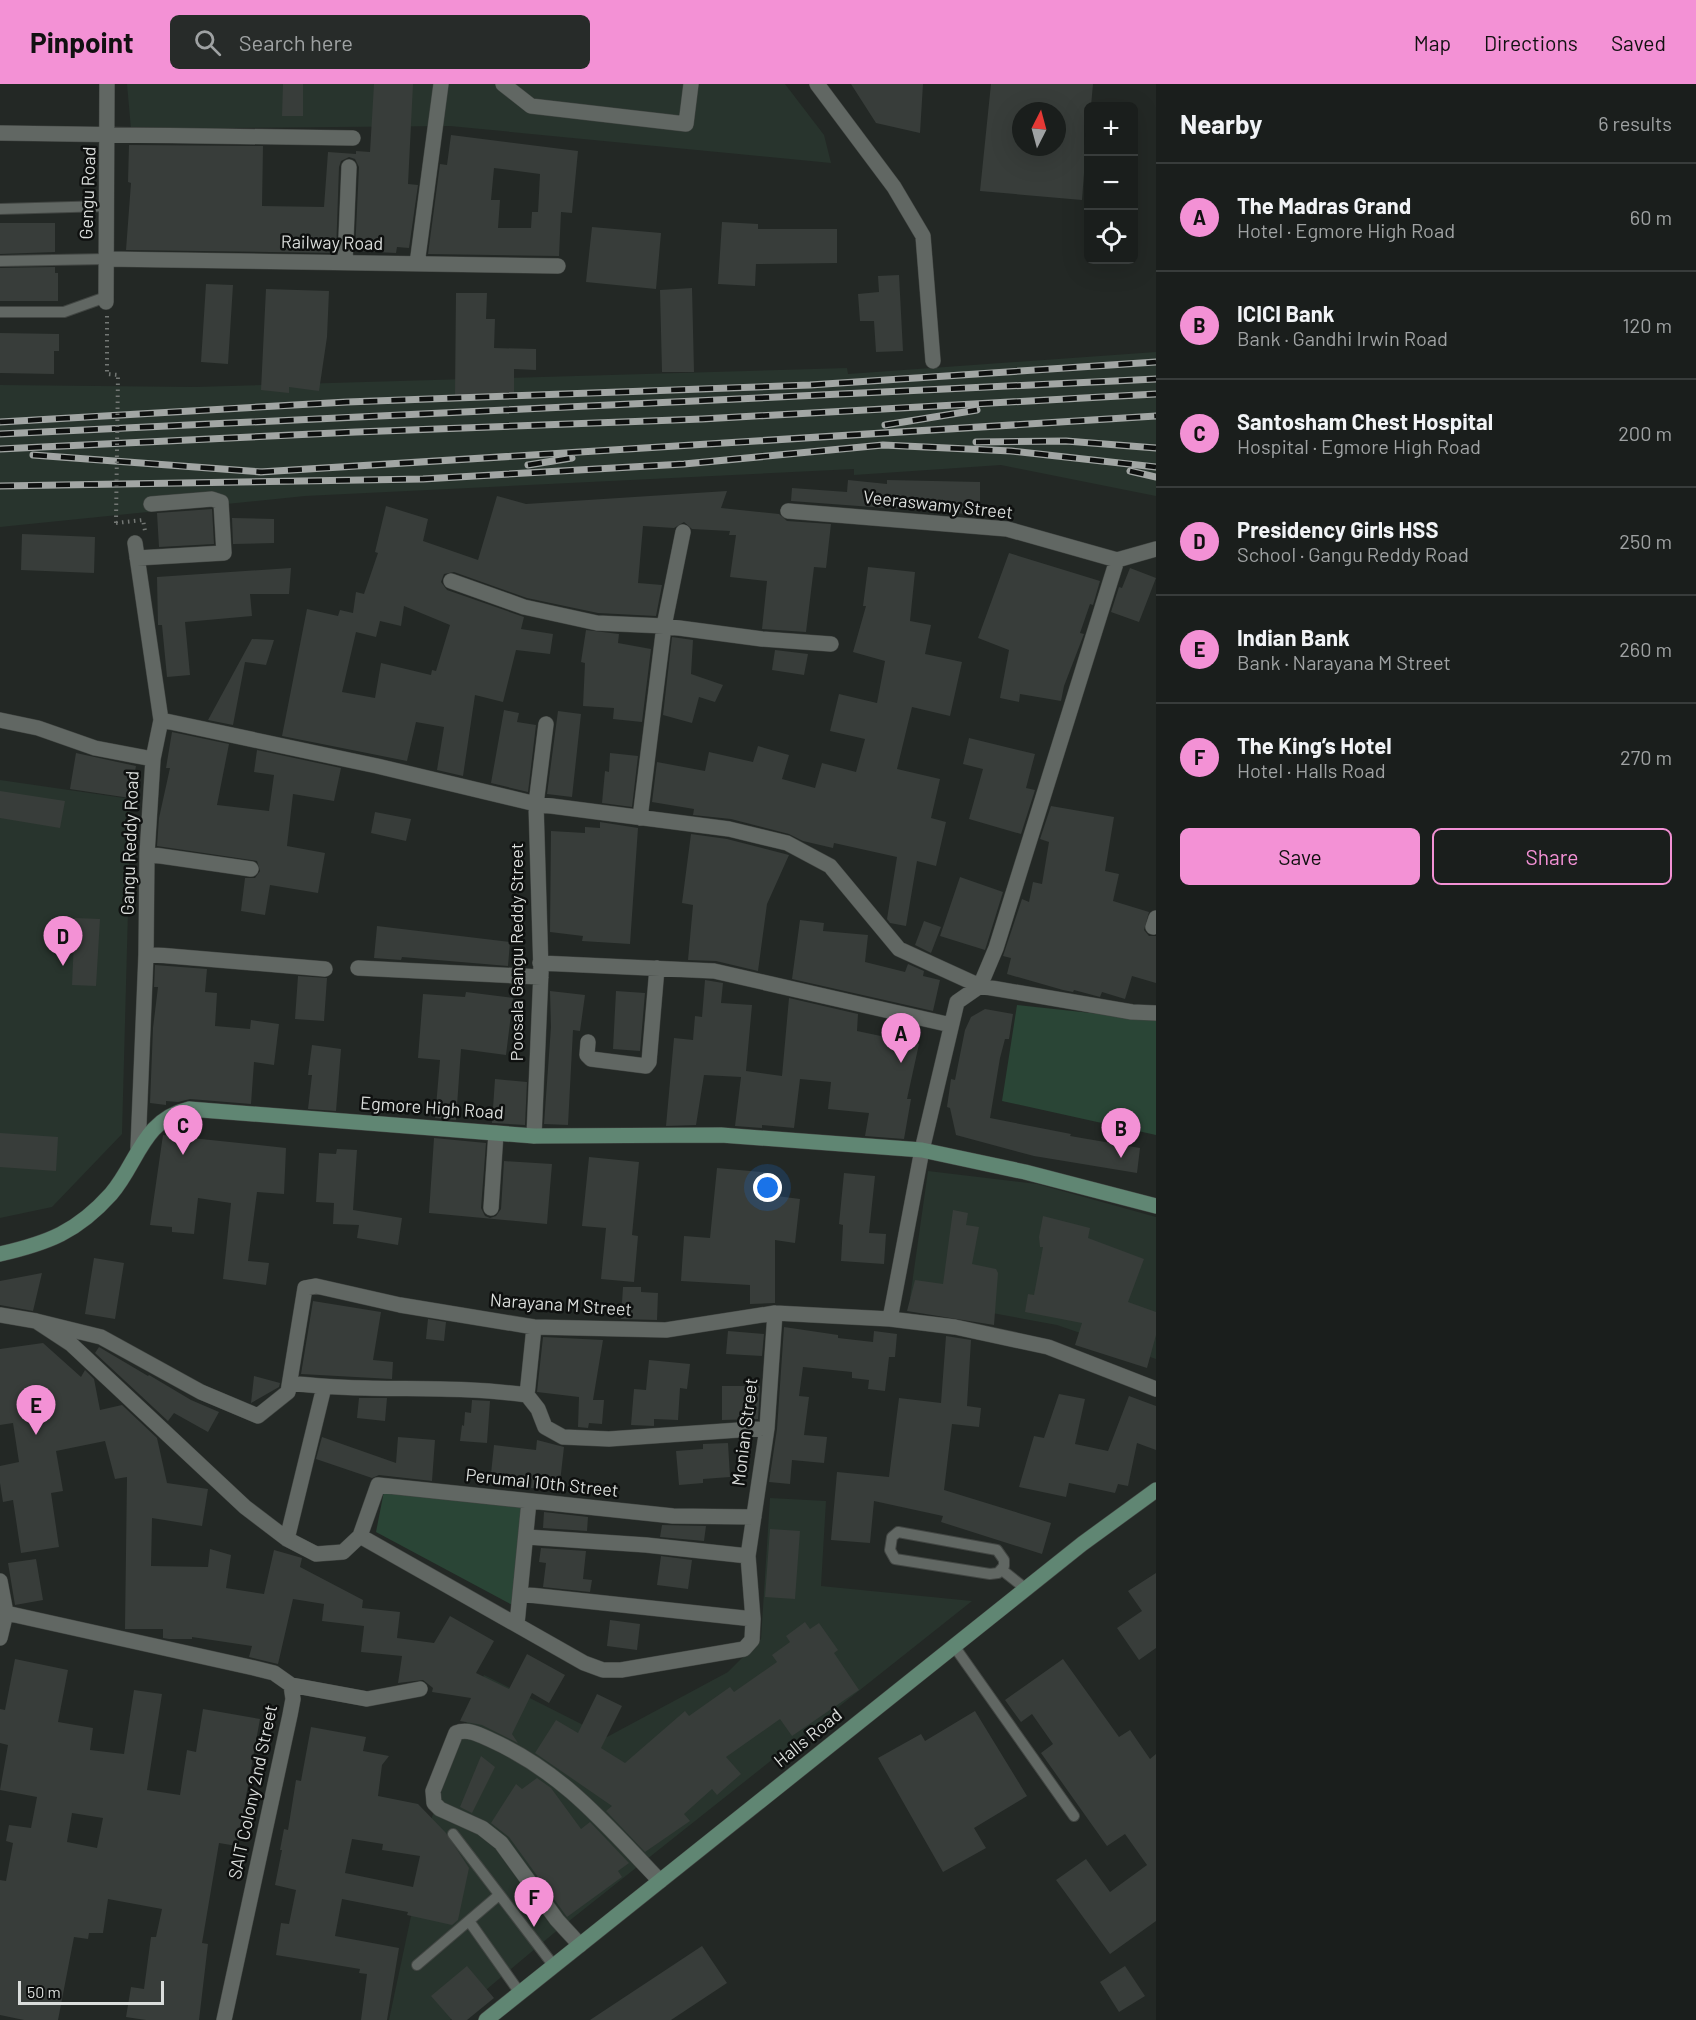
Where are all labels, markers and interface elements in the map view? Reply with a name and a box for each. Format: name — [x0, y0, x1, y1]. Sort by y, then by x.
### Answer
search box — [170, 15, 590, 69]
text: Pinpoint — [30, 25, 134, 59]
icon: search — [191, 26, 224, 59]
text: Search here — [239, 29, 353, 55]
text: Map — [1414, 30, 1451, 55]
text: Directions — [1484, 30, 1578, 55]
text: Saved — [1611, 30, 1666, 55]
north arrow — [1012, 102, 1066, 156]
map controls — [1084, 102, 1138, 264]
button: + — [1084, 102, 1138, 156]
text: Nearby — [1180, 108, 1262, 139]
text: 6 results — [1598, 111, 1672, 135]
street label: Gengu Road — [74, 146, 100, 240]
button: − — [1084, 156, 1138, 210]
text: The Madras Grand — [1237, 192, 1411, 218]
text: A — [1193, 205, 1206, 229]
text: 60 m — [1630, 205, 1672, 229]
button: locate — [1084, 210, 1138, 264]
text: Hotel · Egmore High Road — [1237, 218, 1455, 242]
street label: Railway Road — [281, 230, 383, 254]
text: ICICI Bank — [1237, 300, 1334, 326]
text: B — [1193, 313, 1206, 337]
text: 120 m — [1622, 313, 1672, 337]
text: Bank · Gandhi Irwin Road — [1237, 326, 1448, 350]
text: Santosham Chest Hospital — [1237, 408, 1493, 434]
text: C — [1193, 421, 1206, 445]
text: 200 m — [1618, 421, 1672, 445]
text: Hospital · Egmore High Road — [1237, 434, 1481, 458]
street label: Veeraswamy Street — [862, 485, 1014, 523]
text: Presidency Girls HSS — [1237, 516, 1439, 542]
text: D — [1193, 529, 1206, 553]
text: 250 m — [1619, 529, 1672, 553]
text: School · Gangu Reddy Road — [1237, 542, 1469, 566]
text: Indian Bank — [1237, 624, 1350, 650]
text: E — [1194, 637, 1205, 661]
text: 260 m — [1619, 637, 1672, 661]
text: Bank · Narayana M Street — [1237, 650, 1451, 674]
text: The King’s Hotel — [1237, 732, 1392, 758]
text: F — [1194, 745, 1205, 769]
text: 270 m — [1620, 745, 1672, 769]
text: Hotel · Halls Road — [1237, 758, 1386, 782]
street label: Gangu Reddy Road — [115, 770, 143, 916]
button: Save — [1180, 828, 1420, 885]
button: Share — [1432, 828, 1672, 885]
street label: Poosala Gangu Reddy Street — [505, 843, 527, 1061]
pin: D — [44, 916, 82, 966]
pin: A — [882, 1014, 920, 1063]
street label: Egmore High Road — [360, 1091, 505, 1123]
pin: C — [164, 1106, 202, 1155]
pin: B — [1102, 1108, 1140, 1158]
your location — [753, 1173, 782, 1202]
street label: Narayana M Street — [489, 1288, 633, 1320]
street label: Monian Street — [726, 1377, 762, 1487]
pin: E — [16, 1386, 56, 1435]
street label: Perumal 10th Street — [465, 1463, 620, 1501]
street label: SAIT Colony 2nd Street — [223, 1703, 281, 1881]
street label: Halls Road — [769, 1703, 846, 1771]
pin: F — [514, 1878, 554, 1927]
scale bar — [18, 1978, 164, 2006]
text: 50 m — [27, 1982, 61, 2001]

